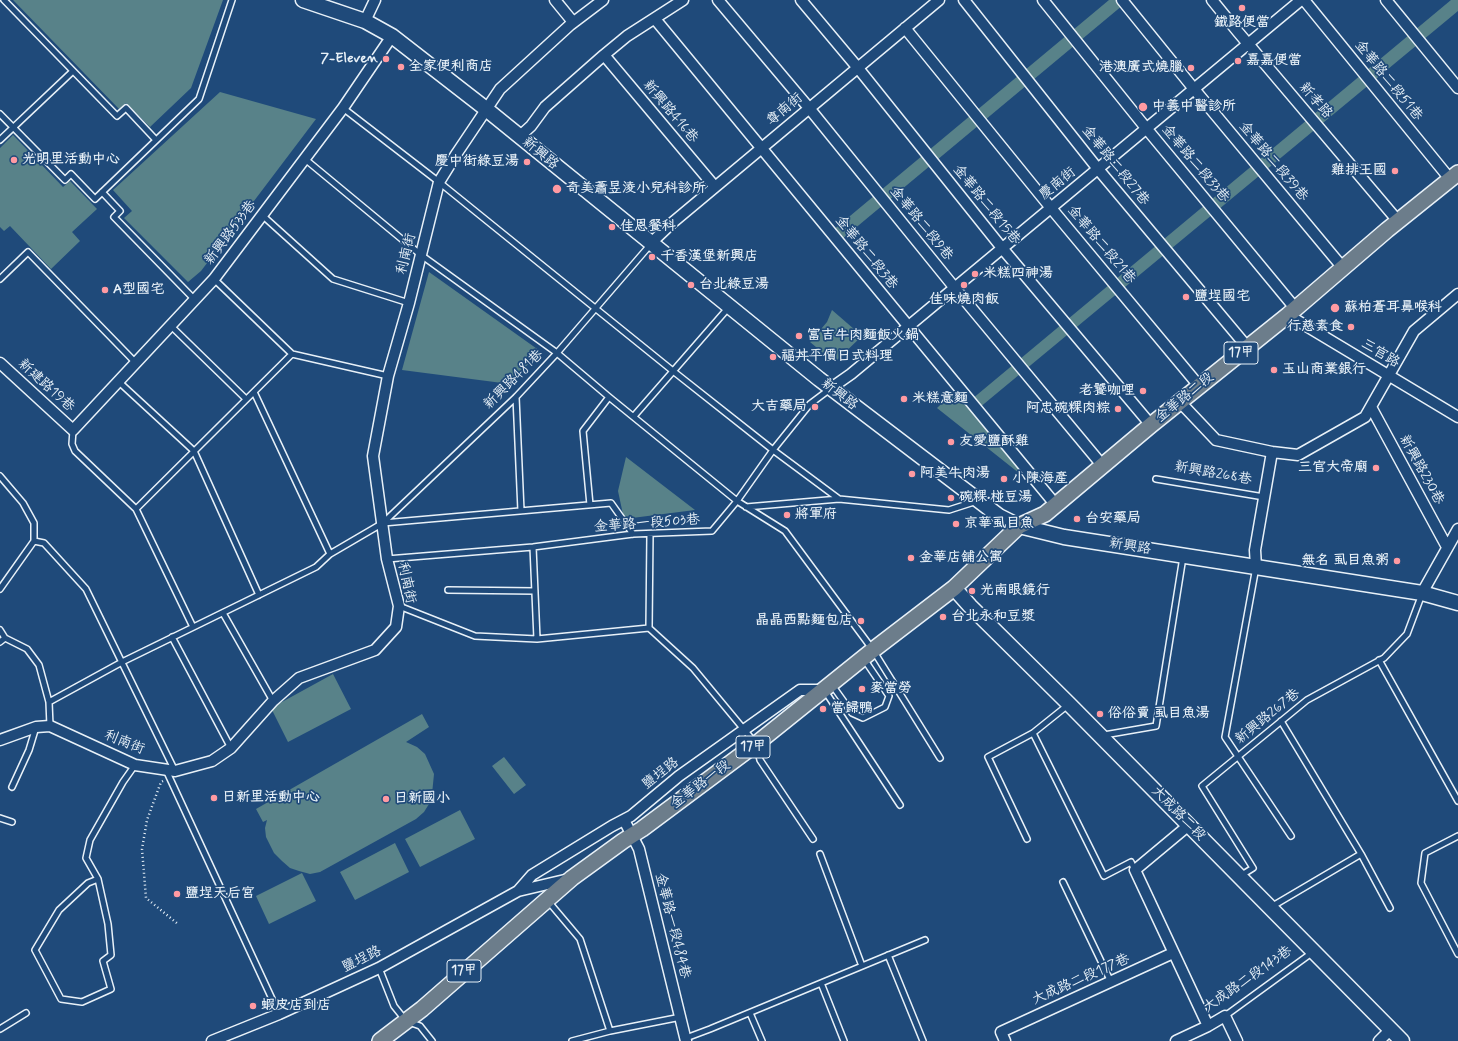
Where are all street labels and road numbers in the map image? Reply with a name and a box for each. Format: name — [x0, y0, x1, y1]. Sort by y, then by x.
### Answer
street label: 金華路二段51巷 — [1351, 37, 1425, 125]
street label: 新興路416巷 — [639, 77, 701, 147]
street label: 新孝路 — [1295, 80, 1335, 122]
street label: 尊南街 — [764, 90, 806, 130]
street label: 金華路二段39巷 — [1235, 119, 1311, 205]
street label: 金華路二段33巷 — [1158, 122, 1232, 206]
street label: 金華路二段27巷 — [1078, 123, 1152, 209]
street label: 新興路 — [518, 134, 562, 174]
street label: 金華路二段15巷 — [949, 162, 1023, 248]
street label: 慶南街 — [1036, 164, 1080, 204]
street label: 金華路二段9巷 — [886, 183, 956, 265]
street label: 新興路533巷 — [201, 198, 261, 268]
street label: 金華路二段21巷 — [1063, 202, 1139, 288]
street label: 金華路二段3巷 — [831, 213, 901, 293]
street label: 利南街 — [394, 232, 420, 276]
street label: 三官路 — [1358, 336, 1402, 372]
road number: 17甲 — [1224, 342, 1258, 364]
street label: 新興路481巷 — [481, 347, 547, 413]
street label: 新建路19巷 — [14, 356, 78, 416]
street label: 金華路二段 — [1153, 369, 1217, 427]
street label: 新興路 — [817, 375, 861, 415]
street label: 新興路230巷 — [1395, 432, 1447, 508]
street label: 新興路268巷 — [1173, 459, 1253, 489]
street label: 金華路一段503巷 — [593, 512, 701, 536]
street label: 新興路 — [1108, 535, 1152, 559]
street label: 利南街 — [393, 561, 419, 605]
street label: 新興路267巷 — [1232, 686, 1304, 748]
street label: 利南街 — [101, 727, 147, 759]
road number: 17甲 — [736, 736, 770, 758]
street label: 鹽埕路 — [639, 754, 683, 794]
street label: 金華路一段 — [668, 757, 734, 813]
street label: 大成路二段 — [1147, 783, 1209, 845]
street label: 金華路一段484巷 — [651, 872, 693, 980]
street label: 鹽埕路 — [339, 943, 385, 977]
street label: 大成路二段143巷 — [1200, 943, 1296, 1017]
street label: 大成路二段177巷 — [1030, 951, 1132, 1009]
road number: 17甲 — [447, 960, 481, 982]

